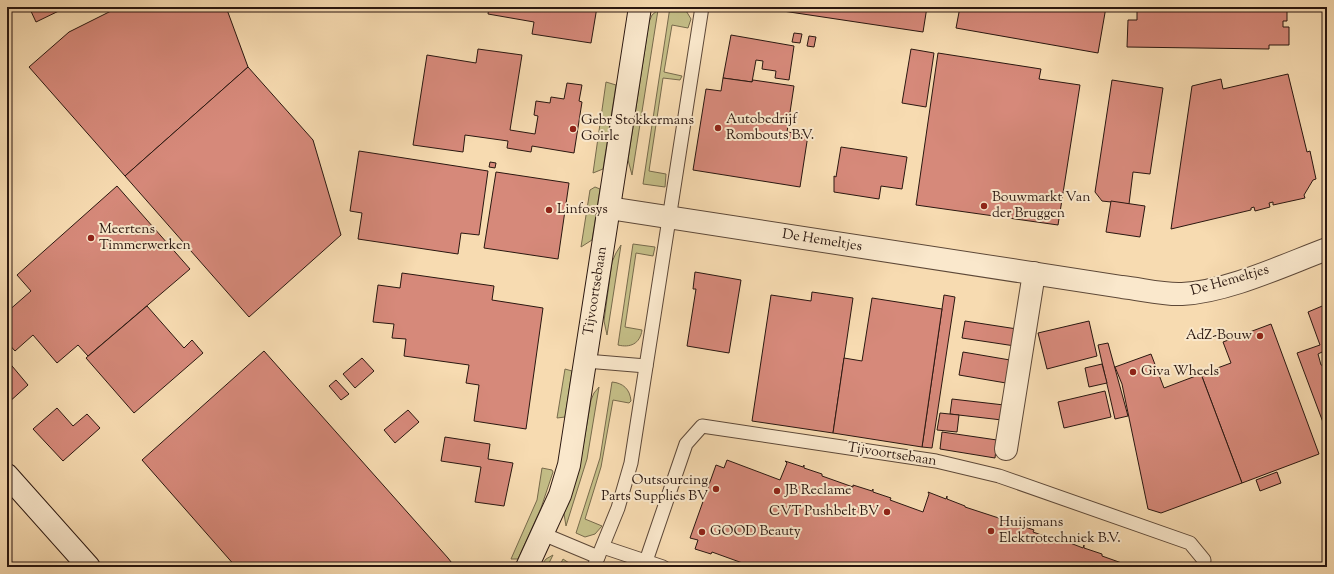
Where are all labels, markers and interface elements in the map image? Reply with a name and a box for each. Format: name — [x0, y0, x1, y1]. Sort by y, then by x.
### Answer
place label: Autobedrijf Rombouts B.V. — [726, 110, 814, 146]
place label: Gebr Stokkermans Goirle — [581, 111, 694, 147]
marker: Autobedrijf Rombouts B.V. — [713, 123, 723, 133]
marker: Gebr Stokkermans Goirle — [568, 124, 578, 134]
place label: Bouwmarkt Van der Bruggen — [992, 188, 1091, 224]
place label: Linfosys — [557, 200, 608, 220]
marker: Bouwmarkt Van der Bruggen — [979, 201, 989, 211]
marker: Linfosys — [544, 205, 554, 215]
place label: Meertens Timmerwerken — [99, 220, 191, 256]
street label: De Hemeltjes — [781, 225, 863, 257]
marker: Meertens Timmerwerken — [86, 233, 96, 243]
street label: Tijvoortsebaan — [579, 245, 613, 337]
street label: De Hemeltjes — [1189, 260, 1271, 302]
place label: AdZ-Bouw — [1186, 326, 1253, 346]
marker: AdZ-Bouw — [1255, 331, 1265, 341]
place label: Giva Wheels — [1141, 362, 1219, 382]
marker: Giva Wheels — [1128, 367, 1138, 377]
street label: Tijvoortsebaan — [846, 438, 938, 472]
place label: Outsourcing Parts Supplies BV — [601, 471, 709, 507]
place label: JB Reclame — [784, 481, 852, 501]
marker: Outsourcing Parts Supplies BV — [711, 484, 721, 494]
marker: JB Reclame — [772, 486, 782, 496]
place label: CVT Pushbelt BV — [769, 502, 880, 522]
marker: CVT Pushbelt BV — [882, 507, 892, 517]
place label: Huijsmans Elektrotechniek B.V. — [999, 513, 1121, 549]
place label: GOOD Beauty — [710, 522, 801, 542]
marker: Huijsmans Elektrotechniek B.V. — [986, 526, 996, 536]
marker: GOOD Beauty — [697, 527, 707, 537]

